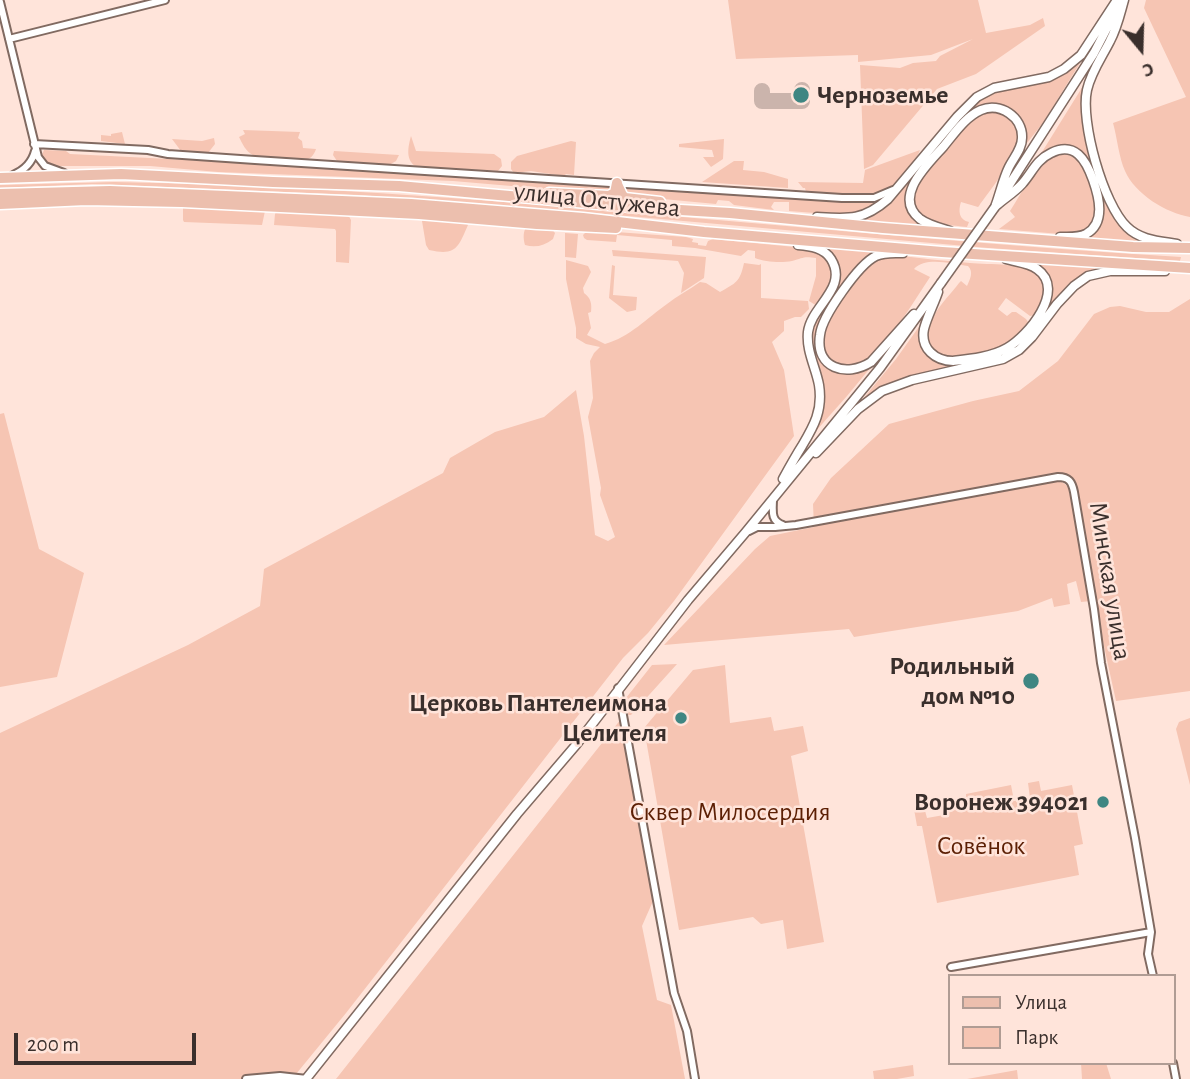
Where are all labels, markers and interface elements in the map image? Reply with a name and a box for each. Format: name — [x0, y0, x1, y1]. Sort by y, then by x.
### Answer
north arrow — [1106, 14, 1176, 84]
text: С — [1140, 59, 1156, 80]
place label: Черноземье — [817, 79, 948, 111]
marker: Черноземье — [791, 85, 811, 105]
street label: улица Остужева — [512, 176, 682, 224]
street label: Минская улица — [1082, 500, 1138, 662]
place label: Родильный дом №10 — [889, 650, 1015, 712]
marker: Родильный дом №10 — [1021, 671, 1041, 691]
place label: Церковь Пантелеимона Целителя — [409, 687, 667, 748]
marker: Церковь Пантелеимона Целителя — [673, 710, 689, 726]
place label: Воронеж 394021 — [914, 786, 1089, 818]
marker: Воронеж 394021 — [1095, 794, 1111, 810]
park label: Сквер Милосердия — [630, 796, 830, 828]
park label: Совёнок — [937, 830, 1025, 862]
legend — [948, 974, 1176, 1065]
text: Улица — [1015, 992, 1067, 1013]
scale bar — [18, 1020, 200, 1064]
text: Парк — [1015, 1027, 1058, 1048]
text: 200 m — [27, 1034, 79, 1055]

